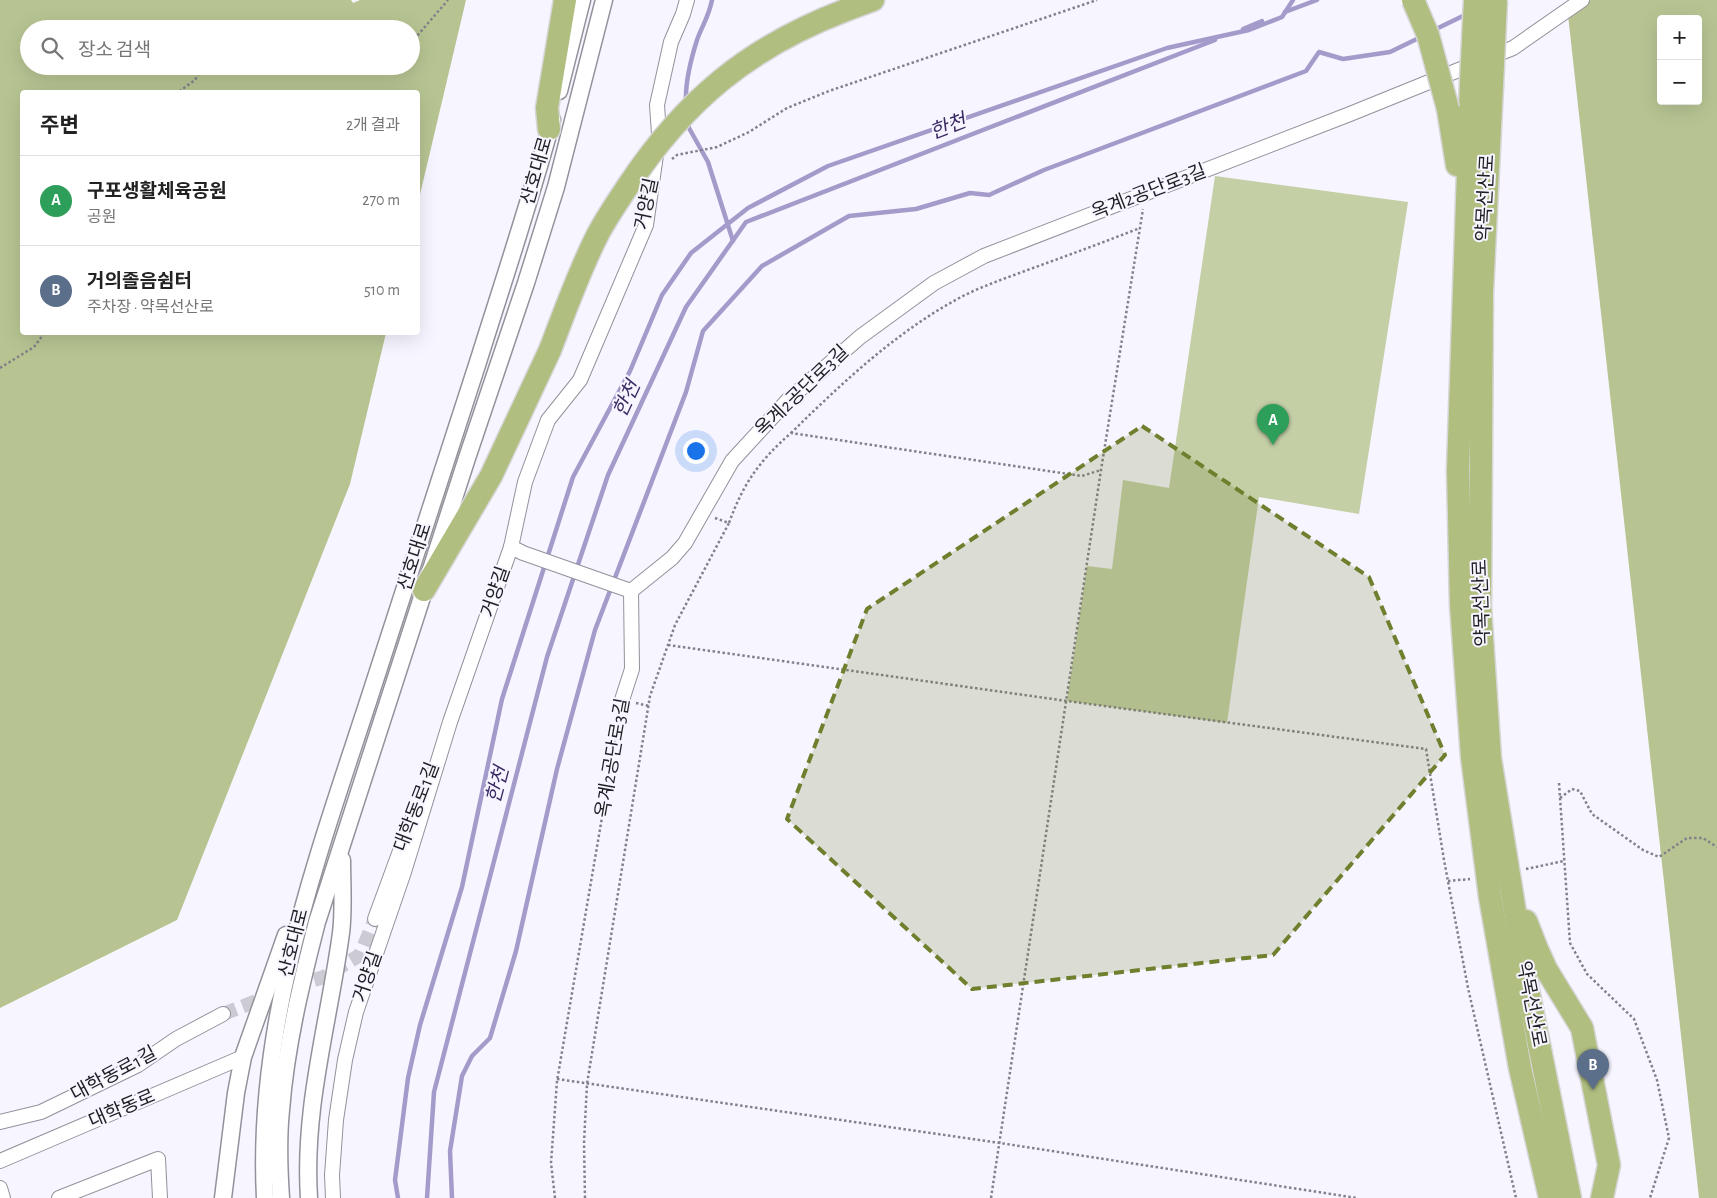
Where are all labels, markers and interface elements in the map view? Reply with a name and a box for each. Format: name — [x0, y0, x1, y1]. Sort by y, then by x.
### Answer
map controls — [1657, 15, 1702, 105]
button: + — [1657, 15, 1702, 60]
search box — [20, 20, 420, 75]
icon: search — [38, 34, 66, 62]
text: 장소 검색 — [78, 41, 151, 60]
button: − — [1657, 60, 1702, 105]
water label: 한천 — [927, 109, 971, 143]
text: 주변 — [40, 115, 79, 136]
text: 2개 결과 — [346, 117, 400, 133]
street label: 산호대로 — [517, 134, 556, 207]
street label: 약목선산로 — [1473, 154, 1498, 242]
street label: 옥계2공단로3길 — [1089, 160, 1209, 223]
street label: 거양길 — [631, 176, 662, 232]
text: 구포생활체육공원 — [87, 182, 227, 201]
text: A — [51, 192, 61, 208]
text: 270 m — [362, 192, 400, 208]
text: 공원 — [87, 209, 116, 225]
text: 거의졸음쉼터 — [87, 272, 192, 291]
text: B — [51, 282, 61, 298]
text: 510 m — [364, 282, 400, 298]
text: 주차장 · 약목선산로 — [87, 299, 214, 315]
street label: 옥계2공단로3길 — [751, 341, 852, 440]
water label: 한천 — [609, 375, 645, 420]
pin: A — [1257, 404, 1289, 445]
your location — [683, 438, 709, 464]
street label: 산호대로 — [394, 521, 435, 593]
street label: 약목선산로 — [1470, 559, 1493, 647]
street label: 거양길 — [478, 564, 514, 620]
street label: 옥계2공단로3길 — [592, 696, 633, 819]
street label: 대학동로1길 — [390, 759, 443, 854]
water label: 한천 — [483, 762, 513, 805]
street label: 산호대로 — [275, 907, 312, 979]
street label: 거양길 — [350, 949, 386, 1005]
street label: 약목선산로 — [1513, 959, 1550, 1049]
street label: 대학동로1길 — [68, 1043, 160, 1104]
pin: B — [1577, 1049, 1609, 1090]
street label: 대학동로 — [86, 1086, 158, 1131]

